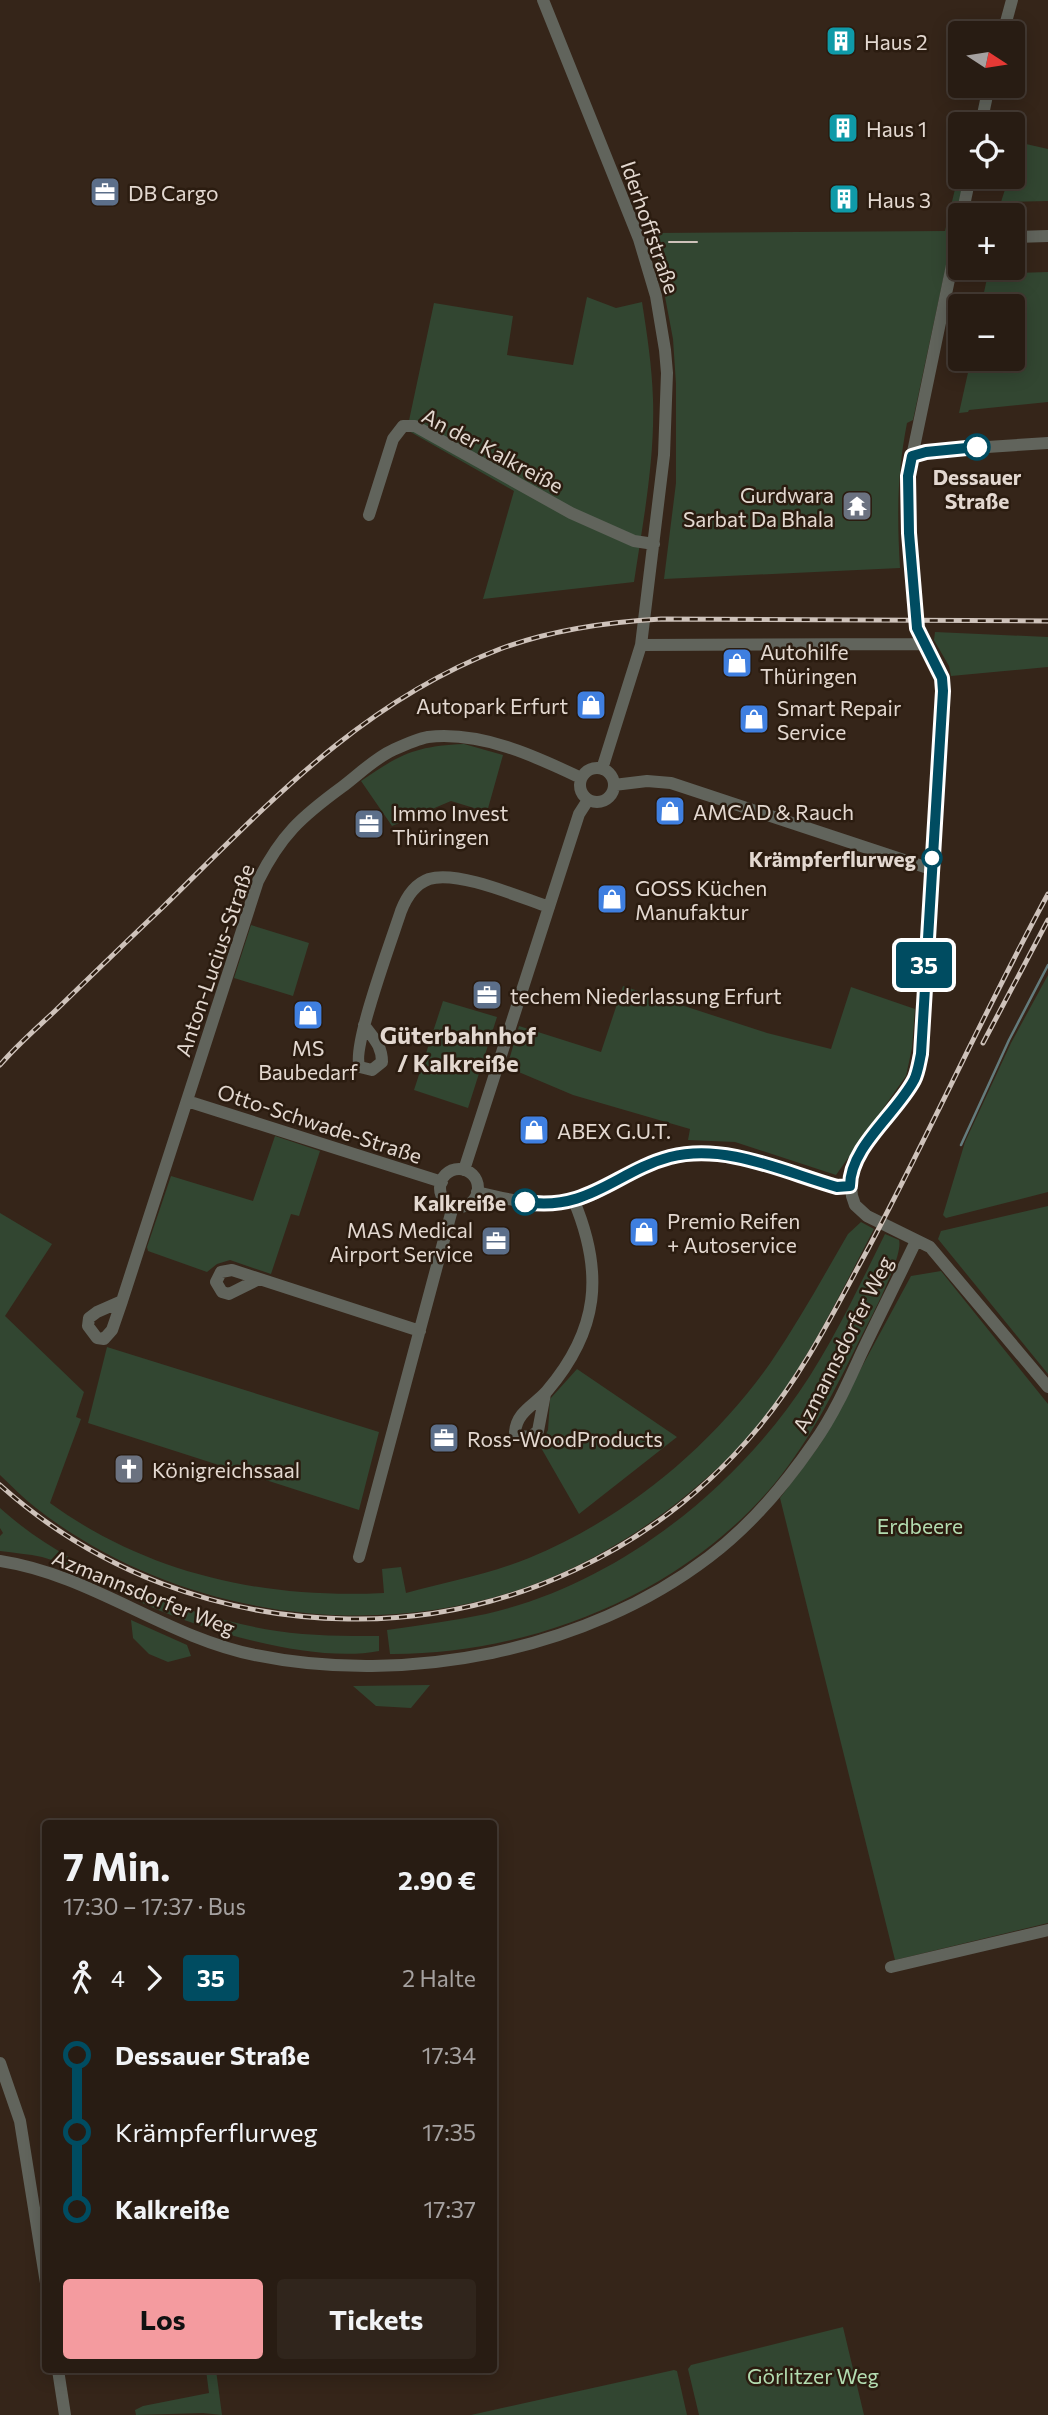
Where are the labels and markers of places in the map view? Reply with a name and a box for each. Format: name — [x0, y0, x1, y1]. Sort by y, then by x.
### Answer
building icon: Haus 2 — [824, 24, 858, 58]
place label: Haus 2 — [864, 29, 928, 54]
building icon: Haus 1 — [826, 111, 860, 145]
place label: Haus 1 — [866, 116, 927, 141]
office icon: DB Cargo — [88, 175, 122, 209]
place label: DB Cargo — [128, 180, 219, 205]
building icon: Haus 3 — [827, 182, 861, 216]
place label: Haus 3 — [867, 187, 931, 212]
marker: Dessauer Straße — [964, 434, 990, 460]
place label: Dessauer Straße — [933, 464, 1022, 513]
place label: Gurdwara Sarbat Da Bhala — [683, 482, 834, 531]
temple icon: Gurdwara Sarbat Da Bhala — [840, 489, 874, 523]
place label: Autohilfe Thüringen — [760, 639, 857, 688]
shop icon: Autohilfe Thüringen — [720, 646, 754, 680]
shop icon: Autopark Erfurt — [574, 688, 608, 722]
place label: Autopark Erfurt — [416, 693, 568, 718]
place label: Smart Repair Service — [777, 695, 901, 744]
shop icon: Smart Repair Service — [737, 702, 771, 736]
shop icon: AMCAD & Rauch — [653, 794, 687, 828]
place label: AMCAD & Rauch — [693, 799, 854, 824]
place label: Immo Invest Thüringen — [392, 800, 508, 849]
office icon: Immo Invest Thüringen — [352, 807, 386, 841]
place label: Krämpferflurweg — [749, 846, 916, 871]
marker: Krämpferflurweg — [922, 848, 942, 868]
place label: GOSS Küchen Manufaktur — [635, 875, 767, 924]
shop icon: GOSS Küchen Manufaktur — [595, 882, 629, 916]
office icon: techem Niederlassung Erfurt — [470, 978, 504, 1012]
place label: techem Niederlassung Erfurt — [510, 983, 782, 1008]
shop icon: MS Baubedarf — [291, 998, 325, 1032]
place label: MS Baubedarf — [258, 1035, 358, 1084]
shop icon: ABEX G.U.T. — [517, 1113, 551, 1147]
place label: ABEX G.U.T. — [557, 1118, 671, 1143]
marker: Kalkreiße — [512, 1189, 538, 1215]
place label: Kalkreiße — [413, 1190, 506, 1215]
place label: Premio Reifen + Autoservice — [667, 1208, 800, 1257]
shop icon: Premio Reifen + Autoservice — [627, 1215, 661, 1249]
place label: MAS Medical Airport Service — [329, 1217, 473, 1266]
office icon: MAS Medical Airport Service — [479, 1224, 513, 1258]
office icon: Ross-WoodProducts — [427, 1421, 461, 1455]
place label: Ross-WoodProducts — [467, 1426, 663, 1451]
church icon: Königreichssaal — [112, 1452, 146, 1486]
place label: Königreichssaal — [152, 1457, 300, 1482]

